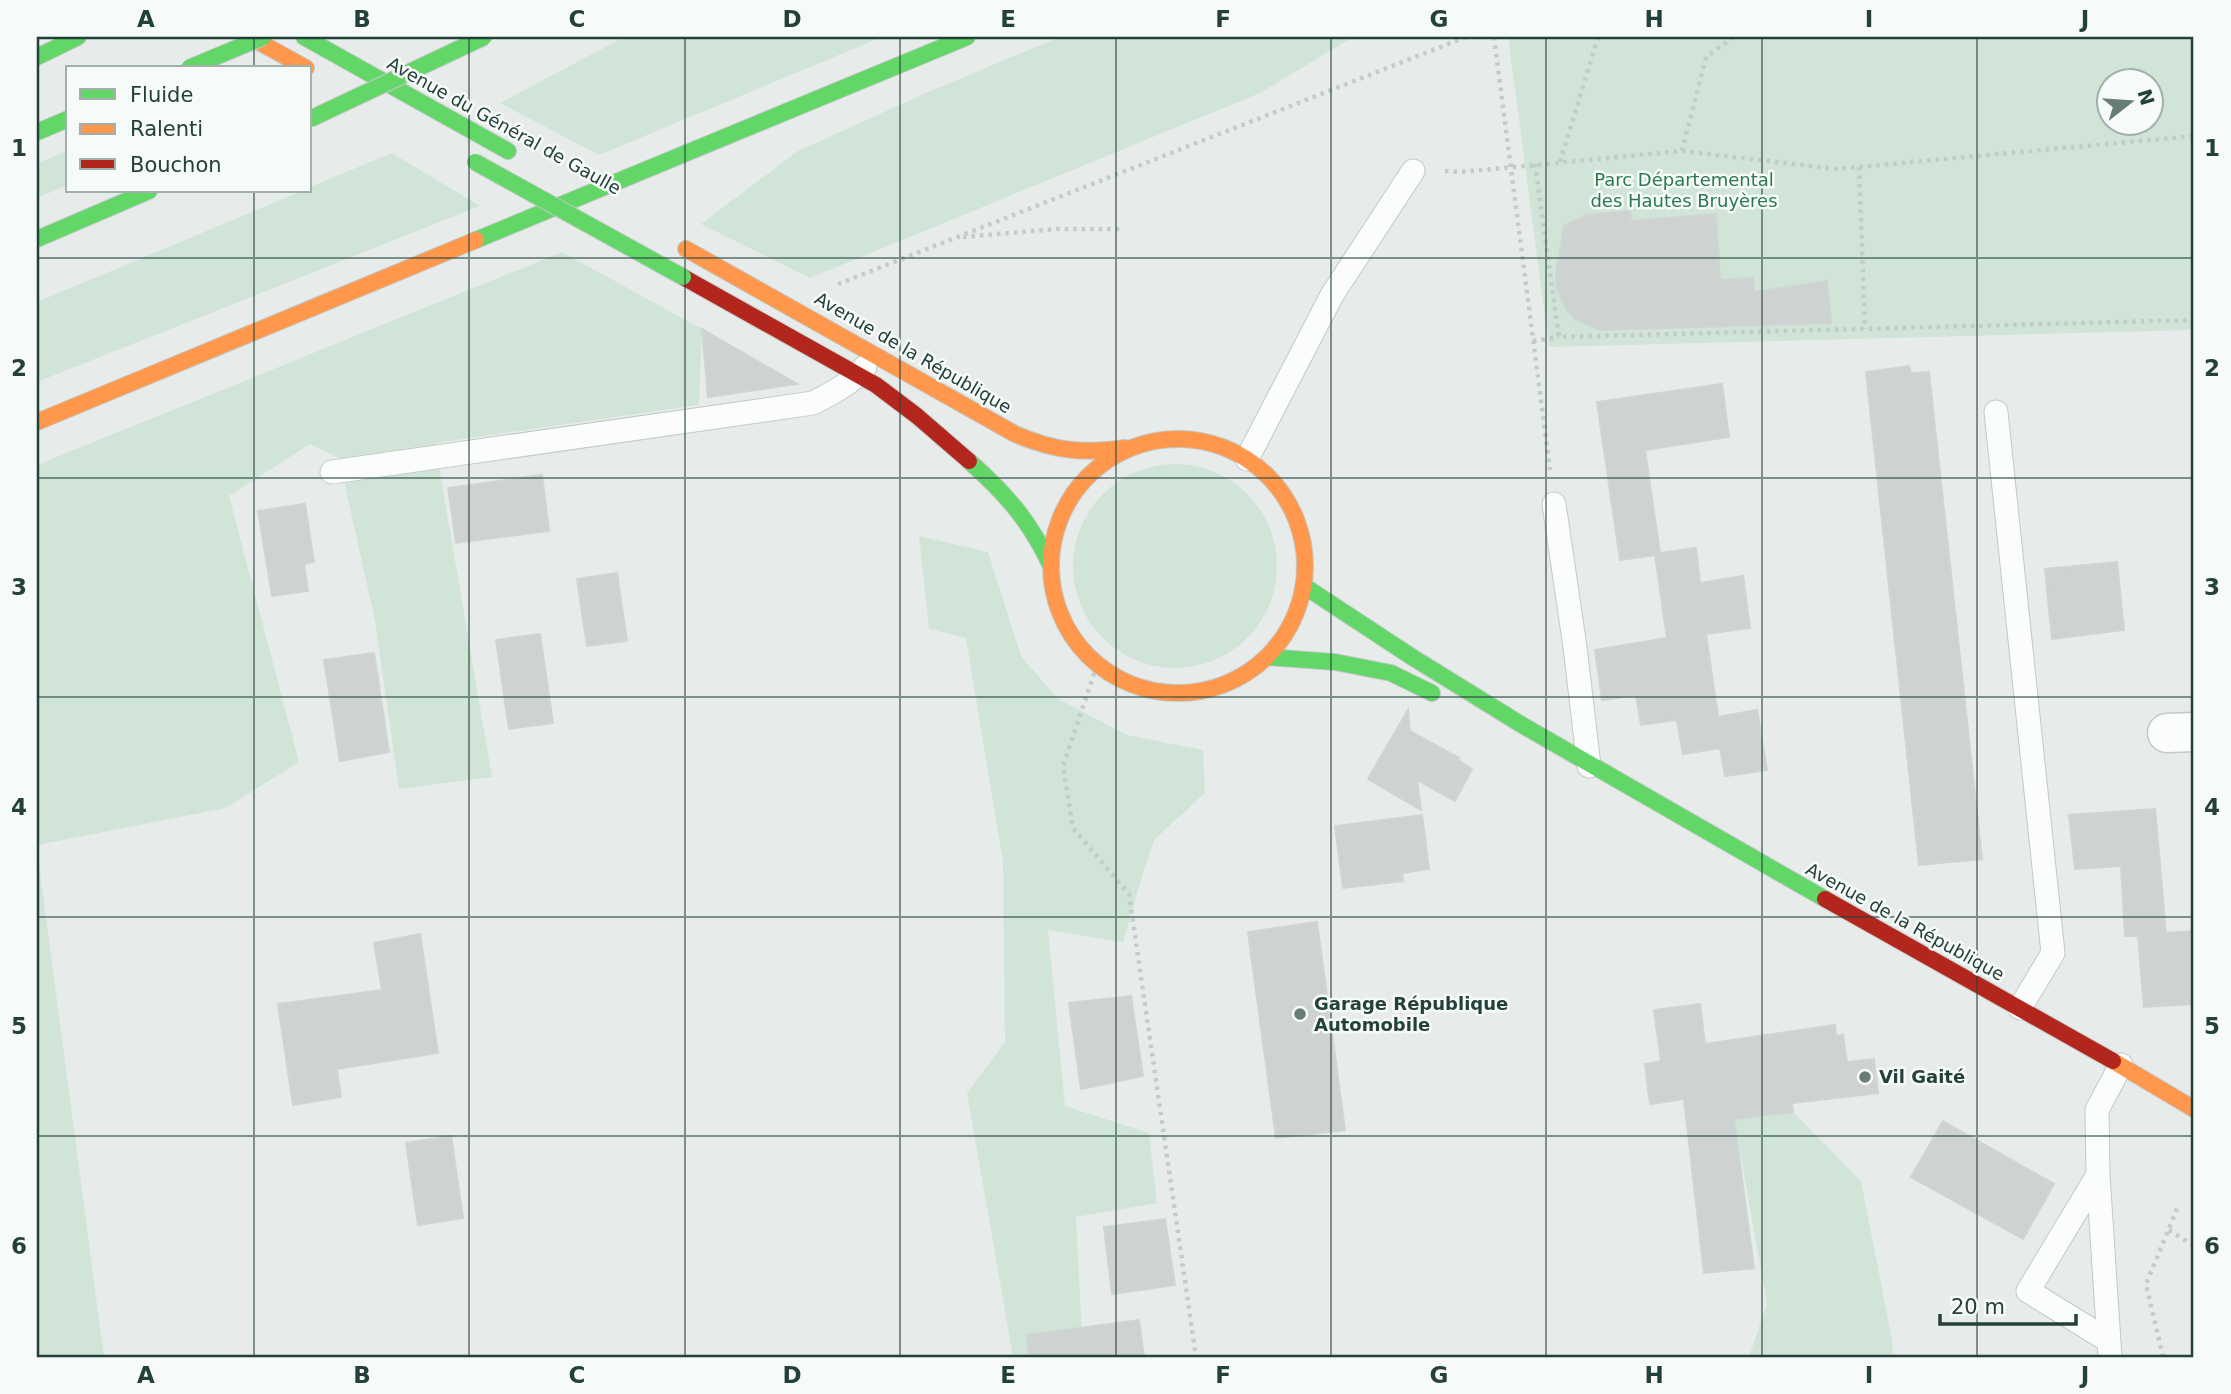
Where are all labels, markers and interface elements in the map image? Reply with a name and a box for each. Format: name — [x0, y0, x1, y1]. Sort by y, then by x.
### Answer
text: A — [137, 6, 155, 32]
text: B — [353, 6, 371, 32]
text: C — [569, 6, 585, 32]
text: D — [782, 6, 802, 32]
text: E — [1000, 6, 1016, 32]
text: F — [1215, 6, 1231, 32]
text: G — [1430, 6, 1448, 32]
text: H — [1644, 6, 1664, 32]
text: I — [1865, 6, 1873, 32]
text: J — [2079, 6, 2089, 32]
street label: Avenue du Général de Gaulle — [384, 53, 625, 199]
legend — [66, 66, 312, 192]
north arrow — [2094, 66, 2164, 136]
text: Fluide — [130, 83, 193, 107]
text: N — [2133, 86, 2159, 108]
text: Ralenti — [130, 117, 203, 141]
text: 1 — [11, 135, 27, 161]
text: 1 — [2204, 135, 2220, 161]
text: Bouchon — [130, 153, 222, 177]
park label: Parc Départemental des Hautes Bruyères — [1590, 169, 1778, 211]
street label: Avenue de la République — [811, 288, 1015, 418]
text: 2 — [11, 355, 27, 381]
text: 2 — [2204, 355, 2220, 381]
text: 3 — [11, 574, 27, 600]
text: 3 — [2204, 574, 2220, 600]
text: 4 — [11, 794, 27, 820]
text: 4 — [2204, 794, 2220, 820]
street label: Avenue de la République — [1802, 858, 2008, 985]
place label: Garage République Automobile — [1314, 993, 1508, 1035]
marker: Garage République Automobile — [1292, 1006, 1308, 1022]
text: 5 — [11, 1013, 27, 1039]
text: 5 — [2204, 1013, 2220, 1039]
place label: Vil Gaité — [1879, 1066, 1965, 1087]
marker: Vil Gaité — [1857, 1069, 1873, 1085]
text: 6 — [11, 1233, 27, 1259]
text: 6 — [2204, 1233, 2220, 1259]
scale bar — [1940, 1282, 2077, 1326]
text: 20 m — [1951, 1295, 2005, 1319]
text: A — [137, 1362, 155, 1388]
text: B — [353, 1362, 371, 1388]
text: C — [569, 1362, 585, 1388]
text: D — [782, 1362, 802, 1388]
text: E — [1000, 1362, 1016, 1388]
text: F — [1215, 1362, 1231, 1388]
text: G — [1430, 1362, 1448, 1388]
text: H — [1644, 1362, 1664, 1388]
text: I — [1865, 1362, 1873, 1388]
text: J — [2079, 1362, 2089, 1388]

